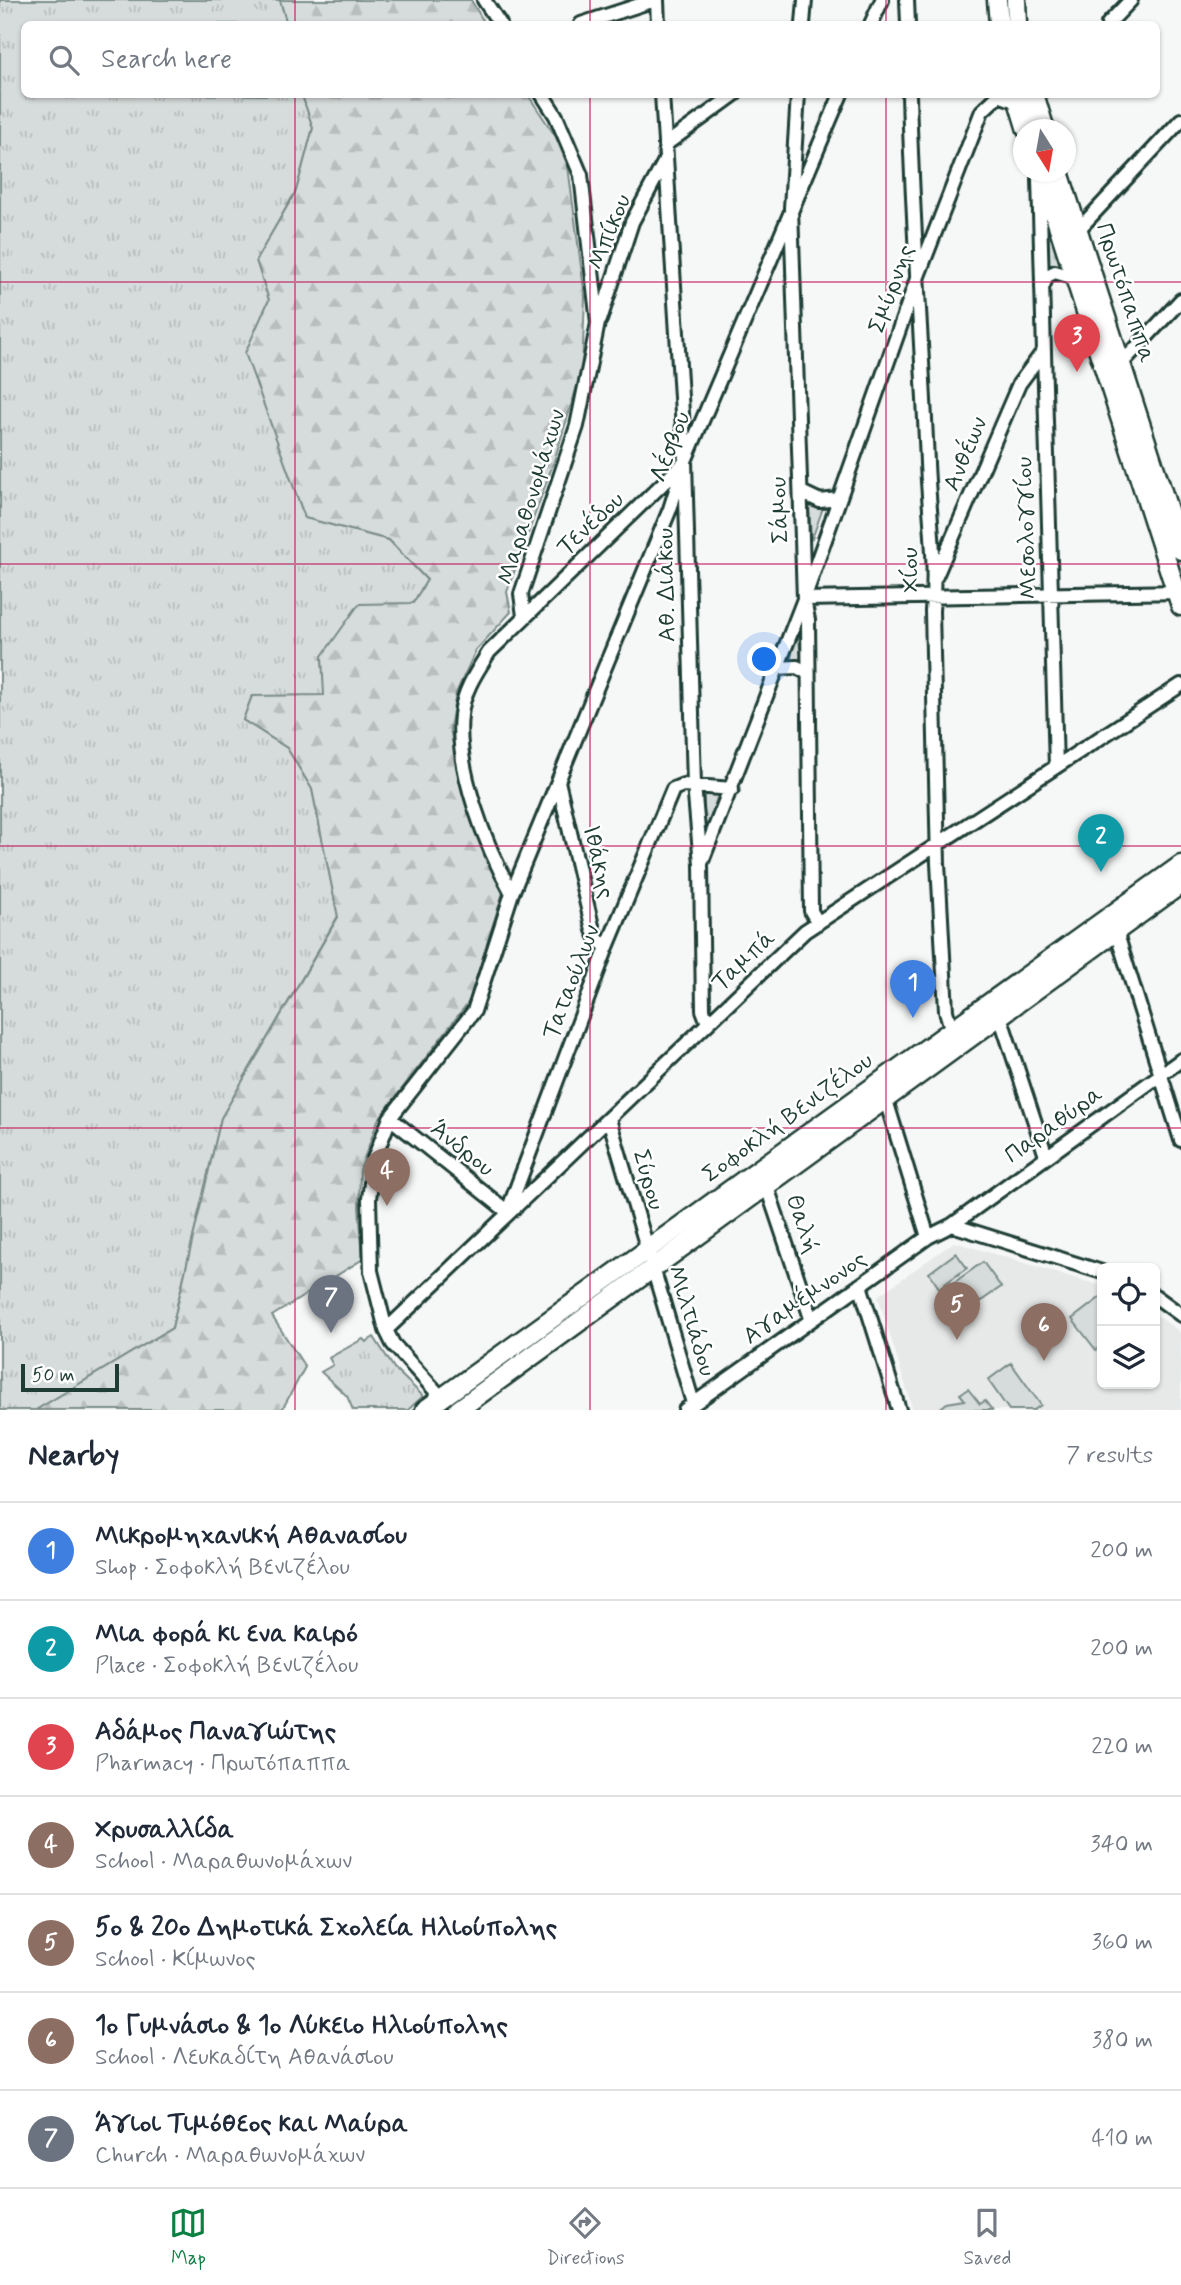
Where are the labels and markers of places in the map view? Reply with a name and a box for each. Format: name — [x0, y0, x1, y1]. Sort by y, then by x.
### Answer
pin: 3 — [1054, 314, 1100, 372]
pin: 2 — [1078, 814, 1124, 872]
pin: 1 — [890, 960, 936, 1018]
pin: 4 — [364, 1148, 410, 1206]
pin: 7 — [308, 1275, 354, 1333]
pin: 5 — [934, 1282, 980, 1340]
pin: 6 — [1021, 1303, 1067, 1361]

